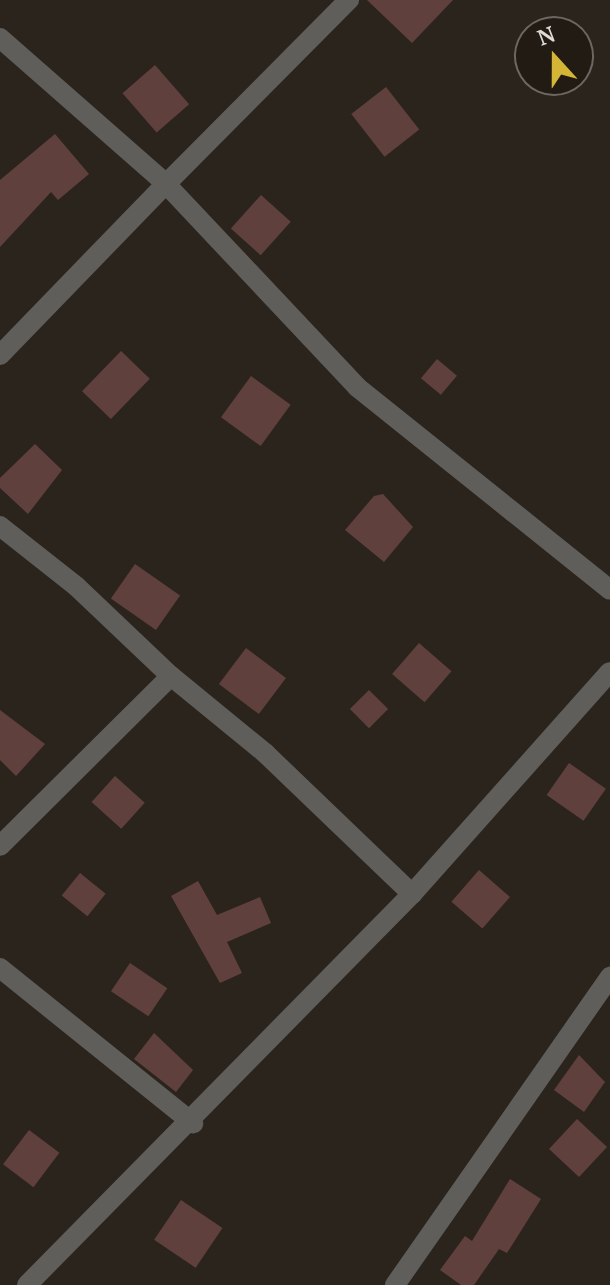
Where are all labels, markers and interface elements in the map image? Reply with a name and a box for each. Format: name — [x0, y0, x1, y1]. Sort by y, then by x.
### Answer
north arrow — [514, 16, 594, 96]
text: N — [533, 18, 559, 52]

